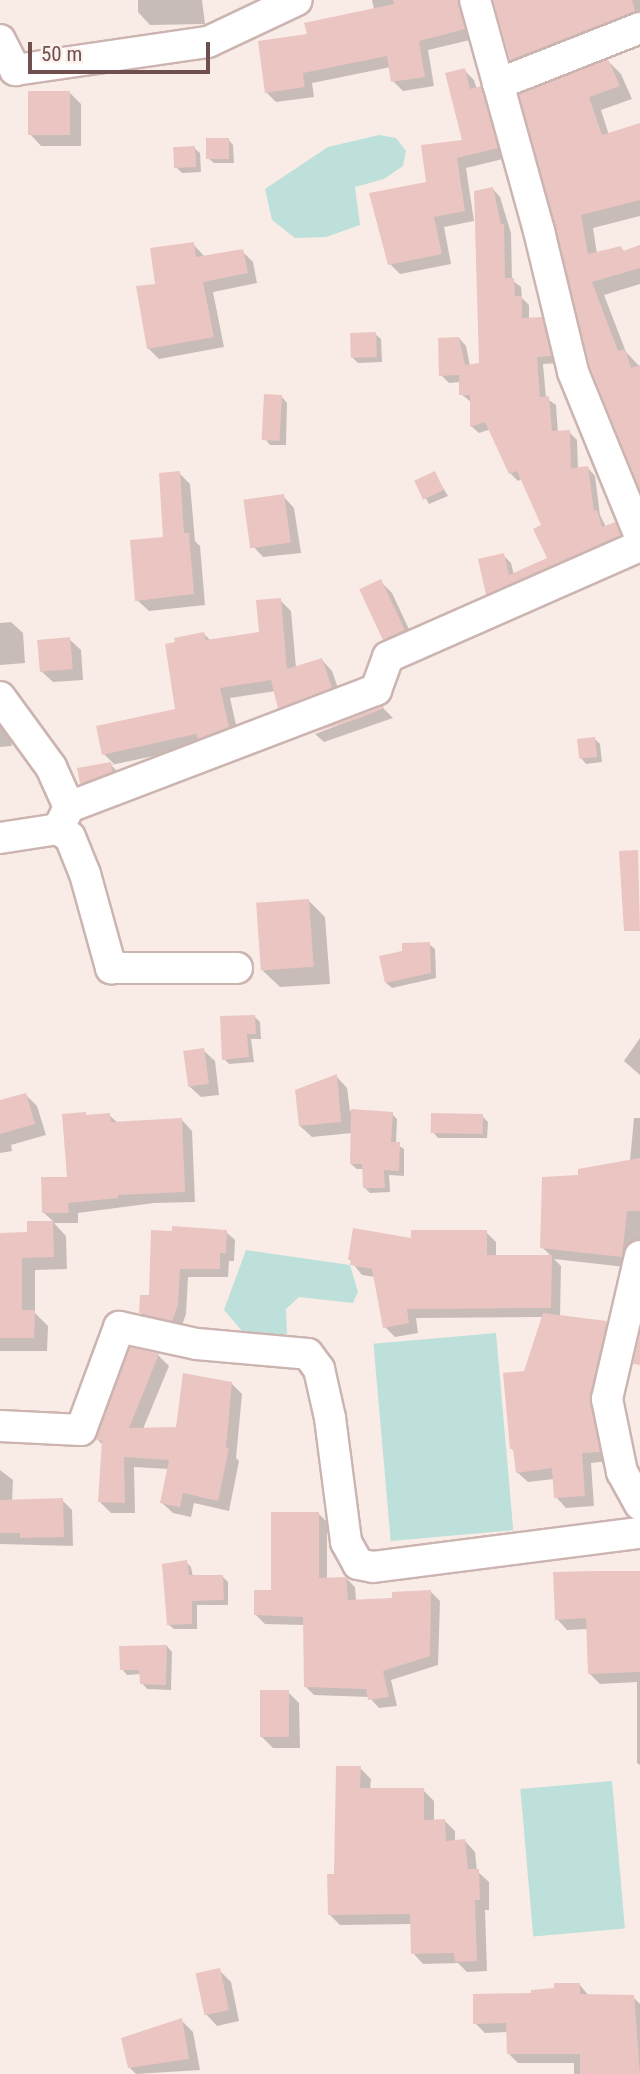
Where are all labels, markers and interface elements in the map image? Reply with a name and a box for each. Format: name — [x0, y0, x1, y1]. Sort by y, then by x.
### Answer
scale bar — [32, 28, 214, 72]
text: 50 m — [41, 42, 82, 66]

